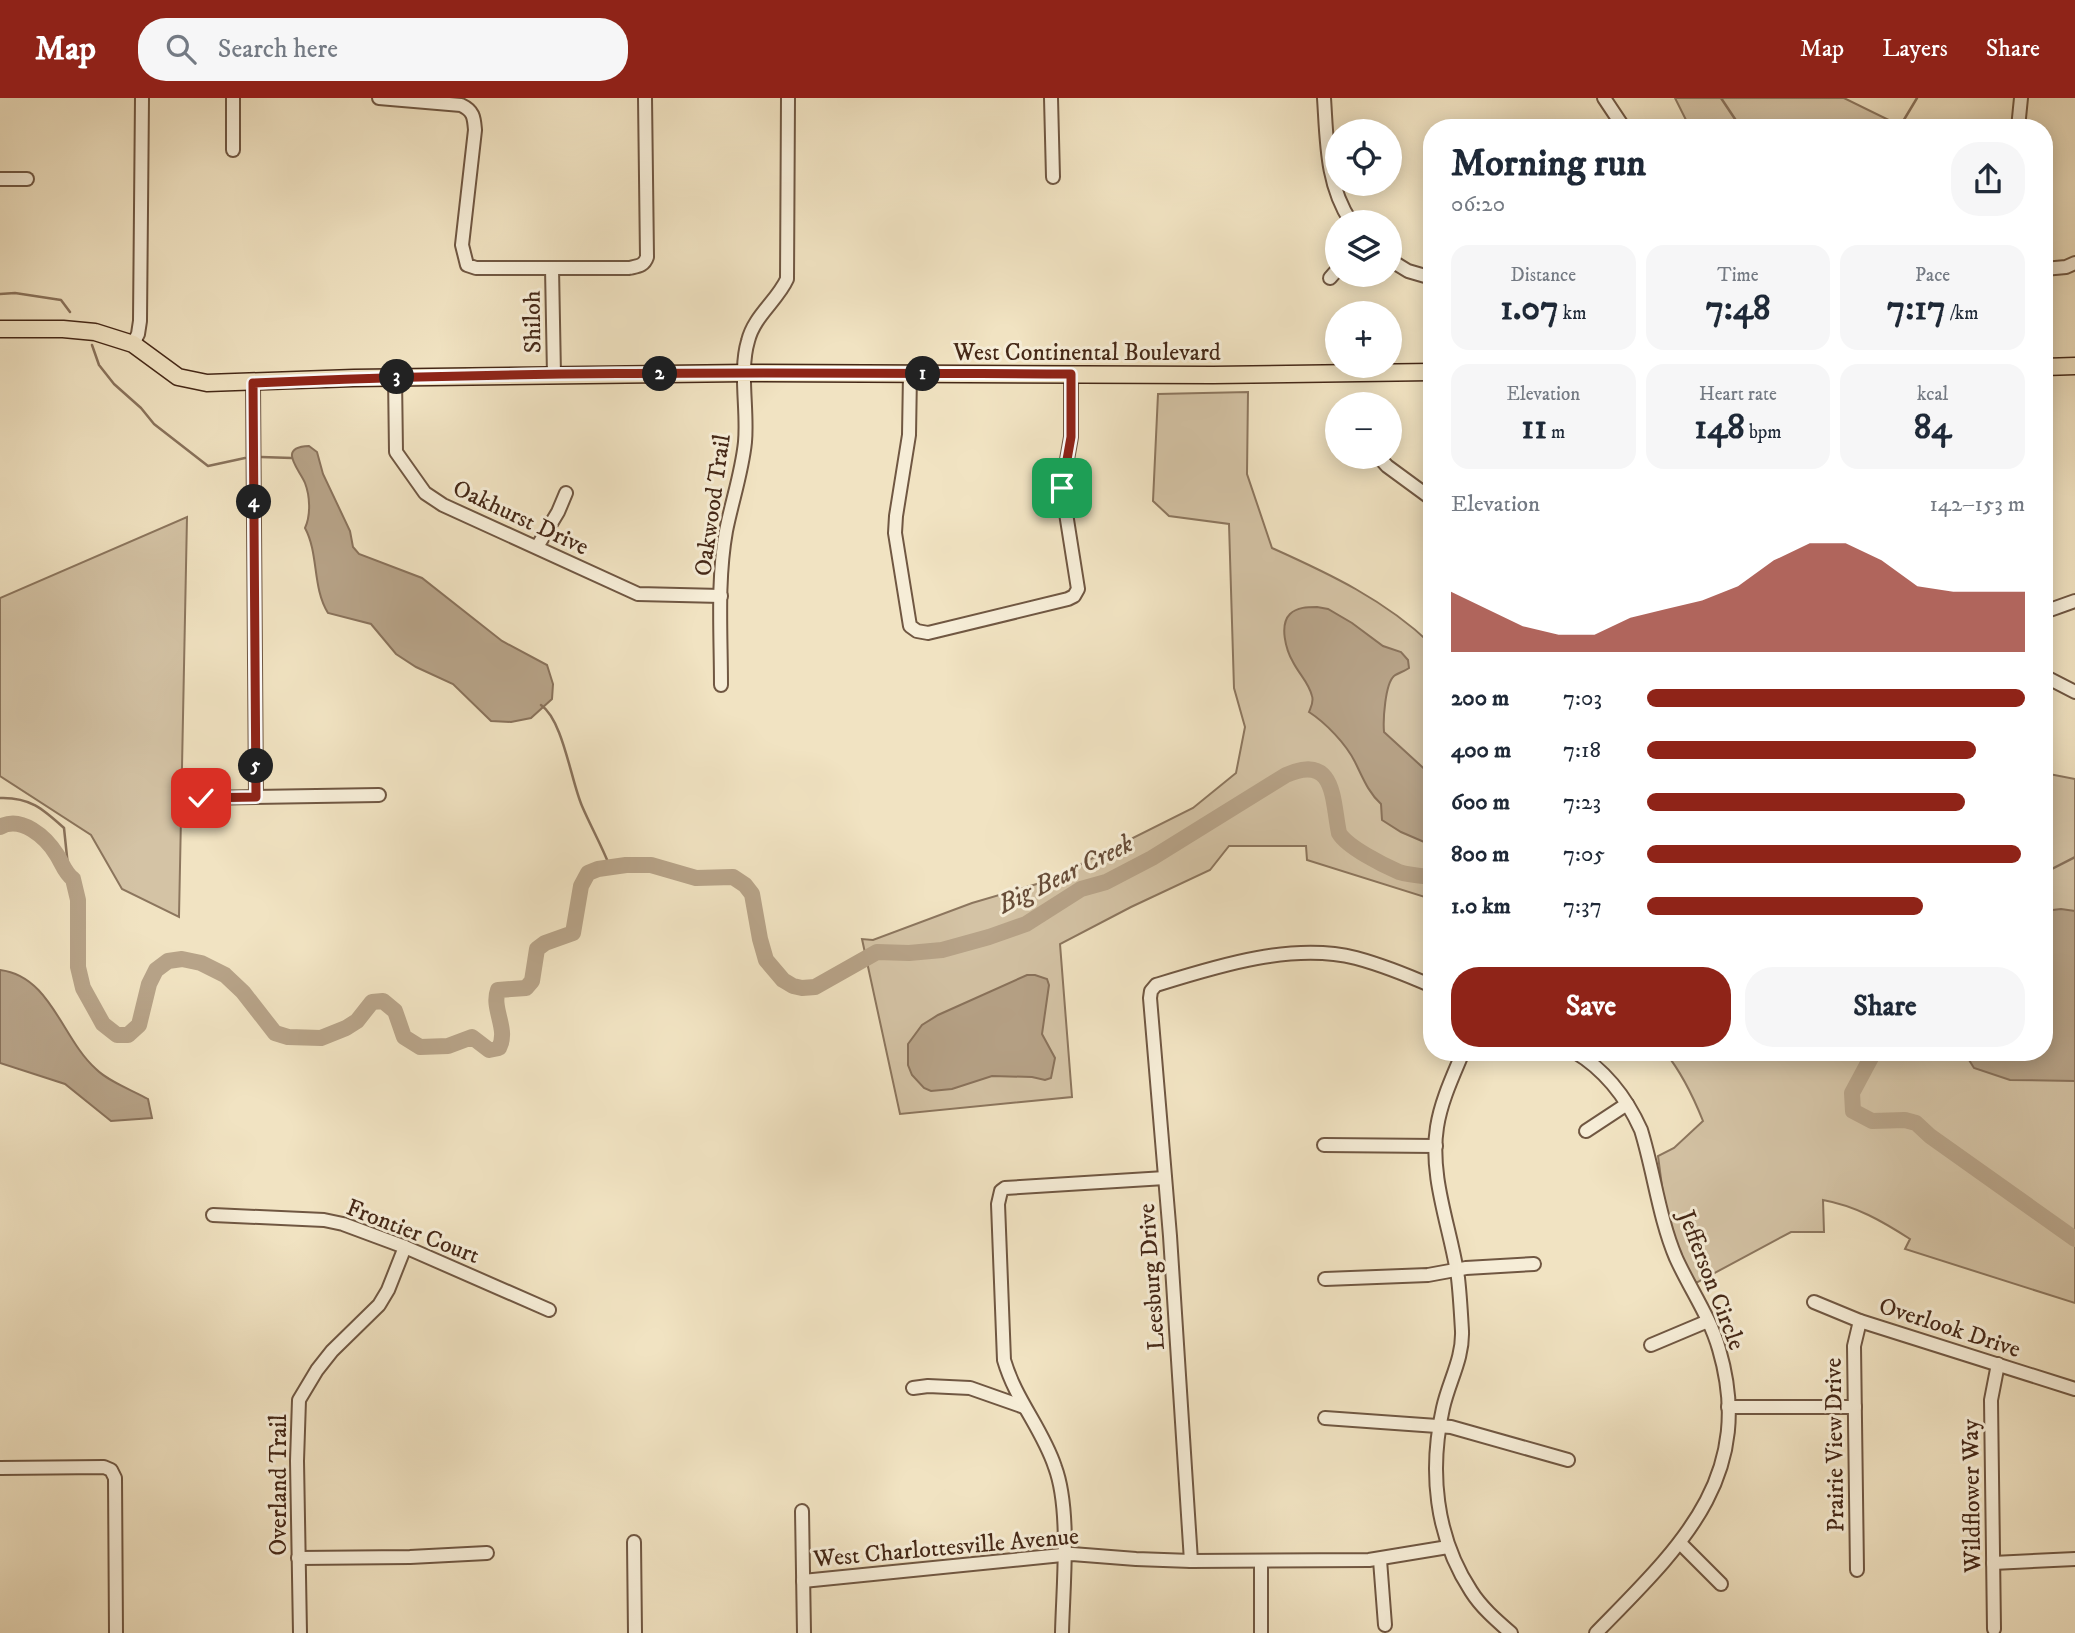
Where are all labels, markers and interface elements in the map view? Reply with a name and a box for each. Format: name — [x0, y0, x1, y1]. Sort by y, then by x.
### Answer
search box — [138, 18, 628, 81]
text: Map — [35, 29, 96, 70]
icon: search — [162, 30, 200, 68]
text: Search here — [218, 33, 338, 66]
text: Map — [1800, 34, 1844, 64]
text: Layers — [1882, 34, 1948, 64]
text: Share — [1986, 34, 2040, 64]
map controls — [1325, 119, 1402, 469]
button: locate — [1325, 119, 1402, 196]
text: Morning run — [1451, 140, 1646, 188]
button: share — [1951, 142, 2025, 216]
text: 06:20 — [1451, 190, 1505, 219]
button: layers — [1325, 210, 1402, 287]
text: Distance — [1511, 264, 1576, 287]
text: Time — [1717, 264, 1759, 287]
text: Pace — [1915, 264, 1950, 287]
text: 1.07 — [1500, 287, 1559, 331]
text: 7:48 — [1705, 287, 1771, 331]
text: 7:17 — [1887, 287, 1946, 331]
street label: Shiloh — [517, 290, 549, 354]
button: + — [1325, 301, 1402, 378]
text: km — [1559, 302, 1586, 325]
text: /km — [1946, 302, 1979, 325]
street label: West Continental Boulevard — [952, 338, 1221, 368]
pin: 2 — [642, 356, 678, 392]
pin: 1 — [906, 356, 940, 392]
pin: 3 — [380, 360, 414, 394]
text: 2 — [655, 362, 664, 385]
text: 1 — [919, 362, 926, 385]
text: 3 — [393, 365, 400, 388]
text: Elevation — [1507, 383, 1580, 406]
text: Heart rate — [1699, 383, 1777, 406]
text: kcal — [1917, 383, 1948, 406]
button: − — [1325, 392, 1402, 469]
text: 11 — [1521, 406, 1547, 450]
text: 148 — [1694, 406, 1745, 450]
text: 84 — [1914, 406, 1952, 450]
text: m — [1547, 421, 1565, 444]
text: bpm — [1745, 421, 1782, 444]
street label: Oakwood Trail — [688, 431, 738, 578]
pin — [1032, 458, 1092, 518]
icon: arrive — [1043, 469, 1081, 507]
street label: Oakhurst Drive — [448, 473, 593, 562]
pin: 4 — [236, 484, 272, 520]
text: 4 — [248, 490, 259, 513]
text: Elevation — [1451, 490, 1540, 519]
text: 142–153 m — [1929, 490, 2025, 519]
text: 200 m — [1451, 684, 1509, 713]
text: 7:03 — [1563, 684, 1602, 713]
text: 400 m — [1451, 736, 1511, 765]
text: 7:18 — [1563, 736, 1601, 765]
pin: 5 — [238, 748, 274, 784]
text: 5 — [251, 754, 260, 777]
pin — [171, 768, 231, 828]
icon: check — [182, 779, 220, 817]
text: 600 m — [1451, 788, 1510, 817]
text: 7:23 — [1563, 788, 1601, 817]
water label: Big Bear Creek — [992, 827, 1139, 922]
text: 800 m — [1451, 840, 1509, 869]
text: 7:05 — [1563, 840, 1605, 869]
text: 1.0 km — [1451, 892, 1511, 921]
text: 7:37 — [1563, 892, 1602, 921]
button: Save — [1451, 967, 1731, 1047]
button: Share — [1745, 967, 2025, 1047]
street label: Frontier Court — [342, 1193, 484, 1271]
street label: Leesburg Drive — [1132, 1202, 1172, 1351]
street label: Jefferson Circle — [1670, 1205, 1751, 1354]
street label: Overlook Drive — [1875, 1291, 2024, 1365]
street label: Prairie View Drive — [1818, 1357, 1852, 1532]
street label: Overland Trail — [264, 1413, 294, 1556]
street label: Wildflower Way — [1956, 1418, 1988, 1574]
street label: West Charlottesville Avenue — [811, 1521, 1080, 1575]

